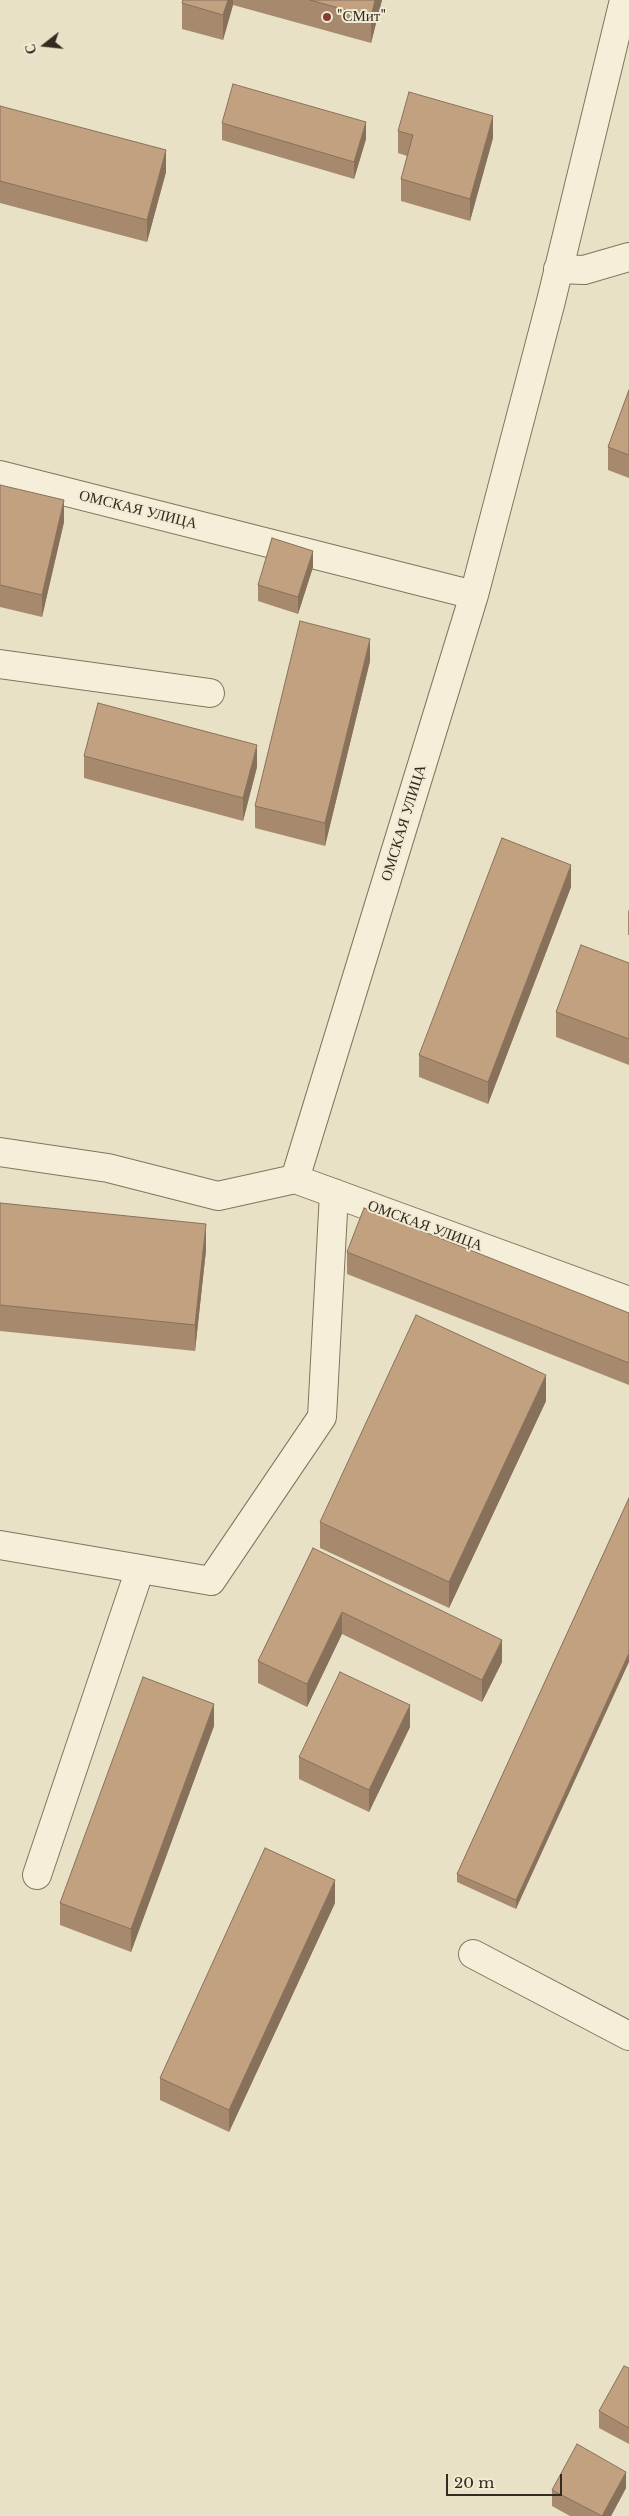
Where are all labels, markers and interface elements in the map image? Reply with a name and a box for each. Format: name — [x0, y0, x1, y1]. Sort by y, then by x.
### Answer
place label: "СМит" — [337, 8, 386, 26]
marker: "СМит" — [321, 11, 333, 23]
north arrow — [20, 20, 70, 70]
text: С — [21, 42, 41, 56]
street label: ОМСКАЯ УЛИЦА — [77, 487, 199, 533]
street label: ОМСКАЯ УЛИЦА — [378, 763, 430, 883]
street label: ОМСКАЯ УЛИЦА — [365, 1197, 485, 1255]
scale bar — [449, 2464, 565, 2496]
text: 20 m — [454, 2473, 494, 2492]

